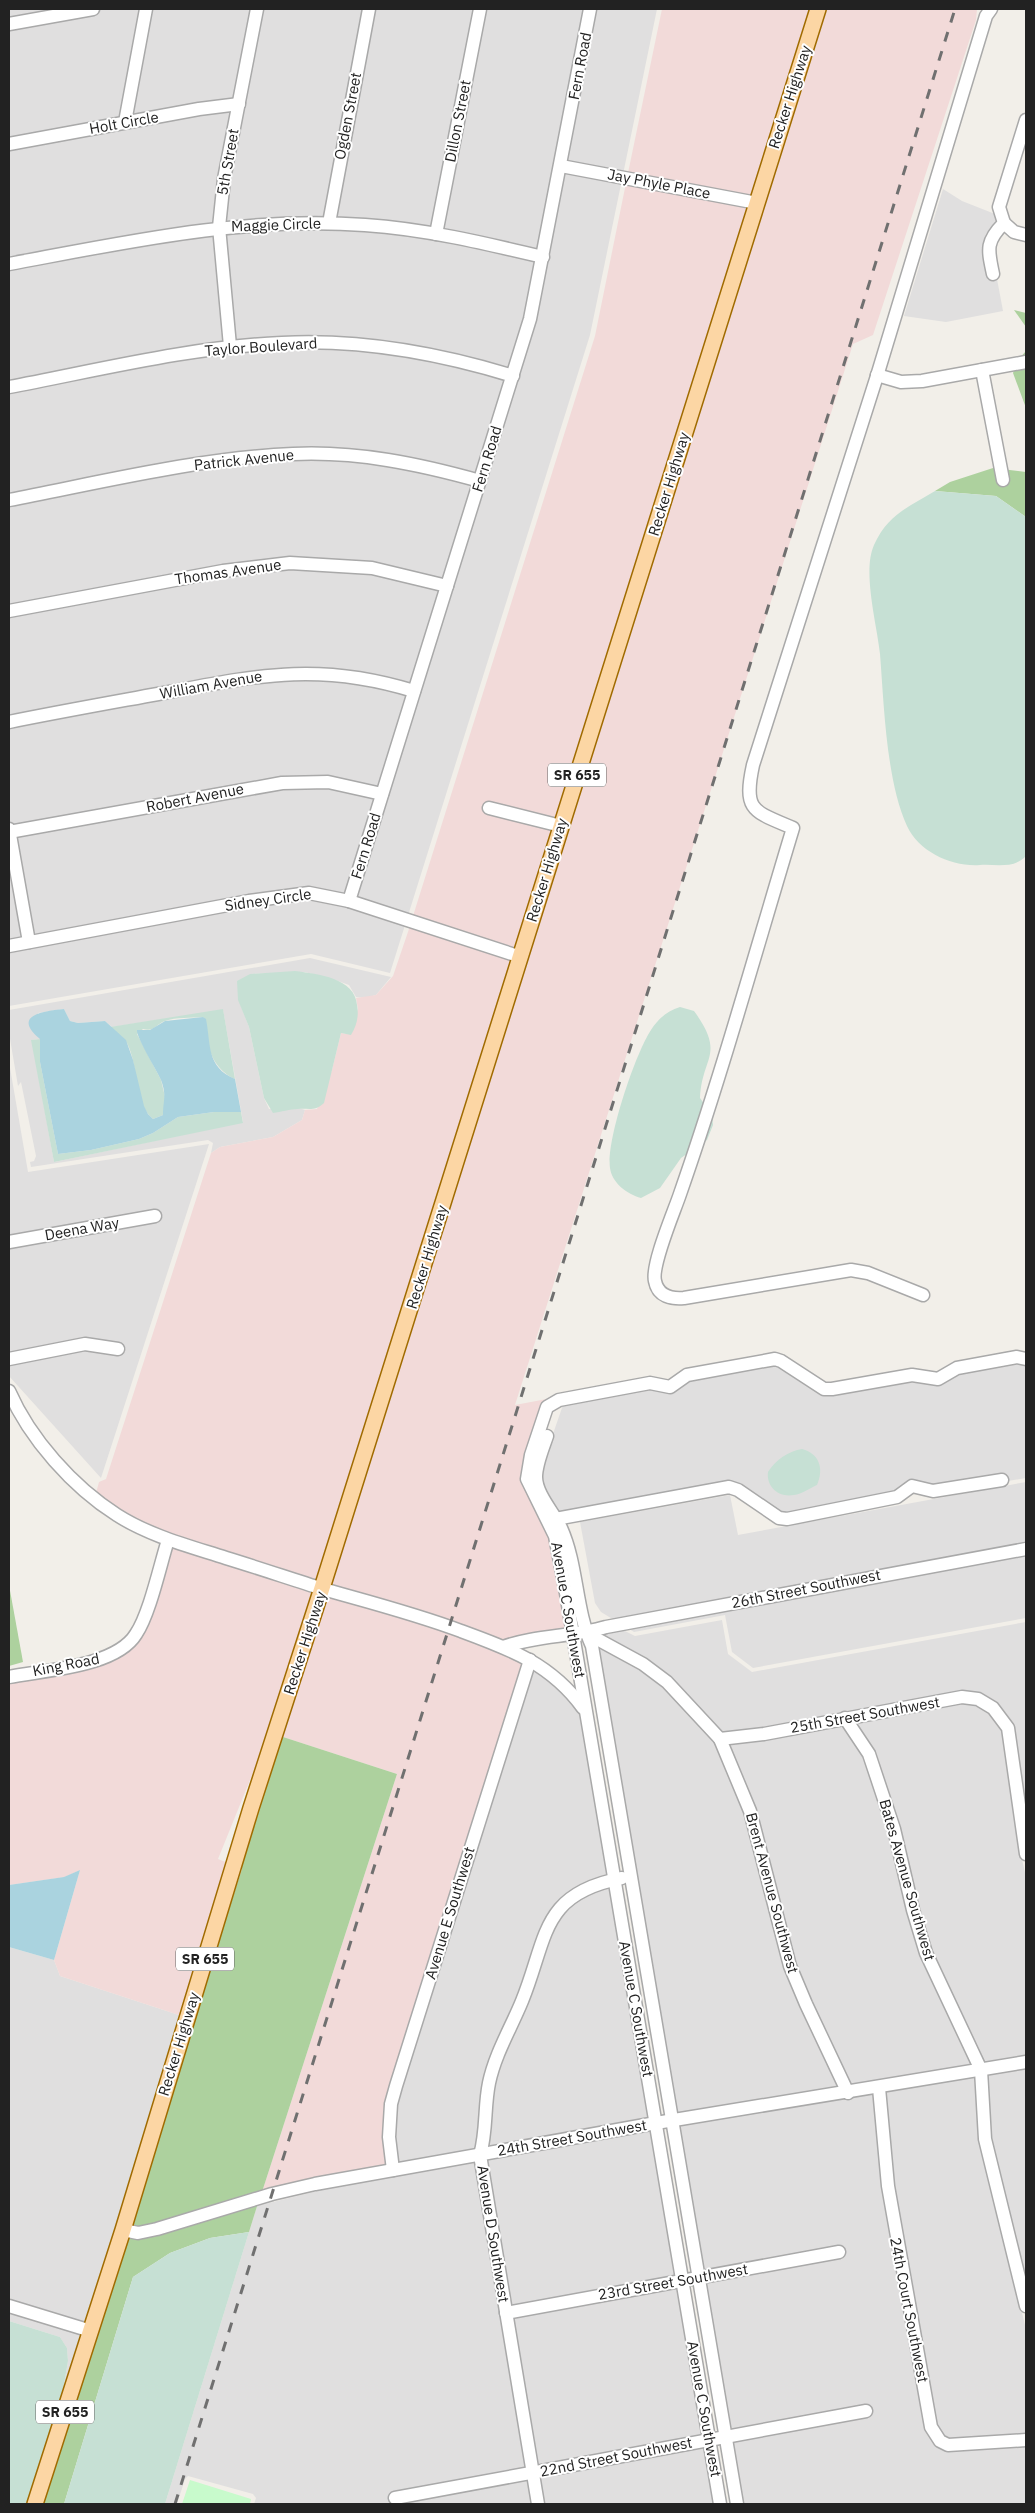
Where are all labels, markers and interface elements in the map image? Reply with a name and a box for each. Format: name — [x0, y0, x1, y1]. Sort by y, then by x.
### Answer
street label: Fern Road — [564, 31, 595, 101]
street label: Recker Highway — [764, 42, 815, 151]
street label: Ogden Street — [330, 71, 365, 161]
street label: Dillon Street — [440, 78, 475, 164]
street label: Holt Circle — [88, 107, 160, 138]
street label: 5th Street — [212, 127, 243, 197]
street label: Jay Phyle Place — [606, 164, 712, 203]
street label: Maggie Circle — [231, 213, 321, 236]
street label: Taylor Boulevard — [204, 333, 318, 360]
street label: Fern Road — [467, 423, 506, 494]
street label: Recker Highway — [644, 429, 693, 538]
street label: Patrick Avenue — [193, 445, 295, 474]
street label: Thomas Avenue — [173, 555, 283, 588]
street label: William Avenue — [158, 666, 264, 703]
road number: SR 655 — [548, 764, 606, 786]
street label: Robert Avenue — [144, 779, 245, 816]
street label: Fern Road — [346, 810, 385, 881]
street label: Recker Highway — [522, 815, 571, 924]
street label: Sidney Circle — [223, 884, 312, 915]
street label: Recker Highway — [402, 1202, 451, 1311]
street label: Deena Way — [43, 1213, 121, 1244]
street label: Avenue C Southwest — [547, 1540, 590, 1680]
street label: 26th Street Southwest — [730, 1565, 882, 1612]
street label: Recker Highway — [279, 1588, 330, 1697]
street label: King Road — [31, 1649, 101, 1680]
street label: 25th Street Southwest — [789, 1692, 941, 1737]
street label: Bates Avenue Southwest — [875, 1797, 940, 1963]
street label: Brent Avenue Southwest — [742, 1810, 803, 1975]
street label: Avenue E Southwest — [420, 1844, 479, 1981]
street label: Avenue C Southwest — [615, 1939, 658, 2079]
road number: SR 655 — [176, 1948, 234, 1970]
street label: Recker Highway — [154, 1989, 203, 2098]
street label: 24th Street Southwest — [496, 2115, 648, 2160]
street label: Avenue D Southwest — [473, 2164, 514, 2304]
street label: 24th Court Southwest — [886, 2236, 933, 2384]
street label: 23rd Street Southwest — [596, 2259, 749, 2304]
street label: Avenue C Southwest — [683, 2339, 726, 2479]
road number: SR 655 — [36, 2400, 94, 2424]
street label: 22nd Street Southwest — [538, 2432, 694, 2481]

